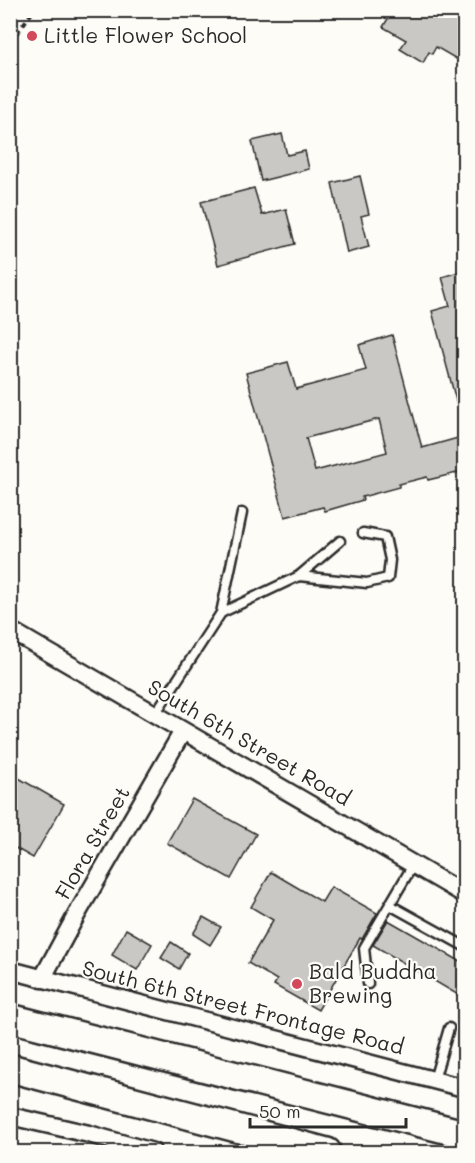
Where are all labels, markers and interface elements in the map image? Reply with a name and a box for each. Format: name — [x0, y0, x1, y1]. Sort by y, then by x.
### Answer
place label: Little Flower School — [44, 21, 247, 48]
marker: Little Flower School — [25, 29, 39, 43]
street label: South 6th Street Road — [143, 673, 356, 811]
street label: Flora Street — [48, 781, 135, 904]
street label: South 6th Street Frontage Road — [80, 953, 407, 1060]
place label: Bald Buddha Brewing — [309, 957, 437, 1008]
marker: Bald Buddha Brewing — [290, 977, 304, 991]
scale bar — [250, 1091, 406, 1129]
text: 50 m — [259, 1099, 301, 1123]

